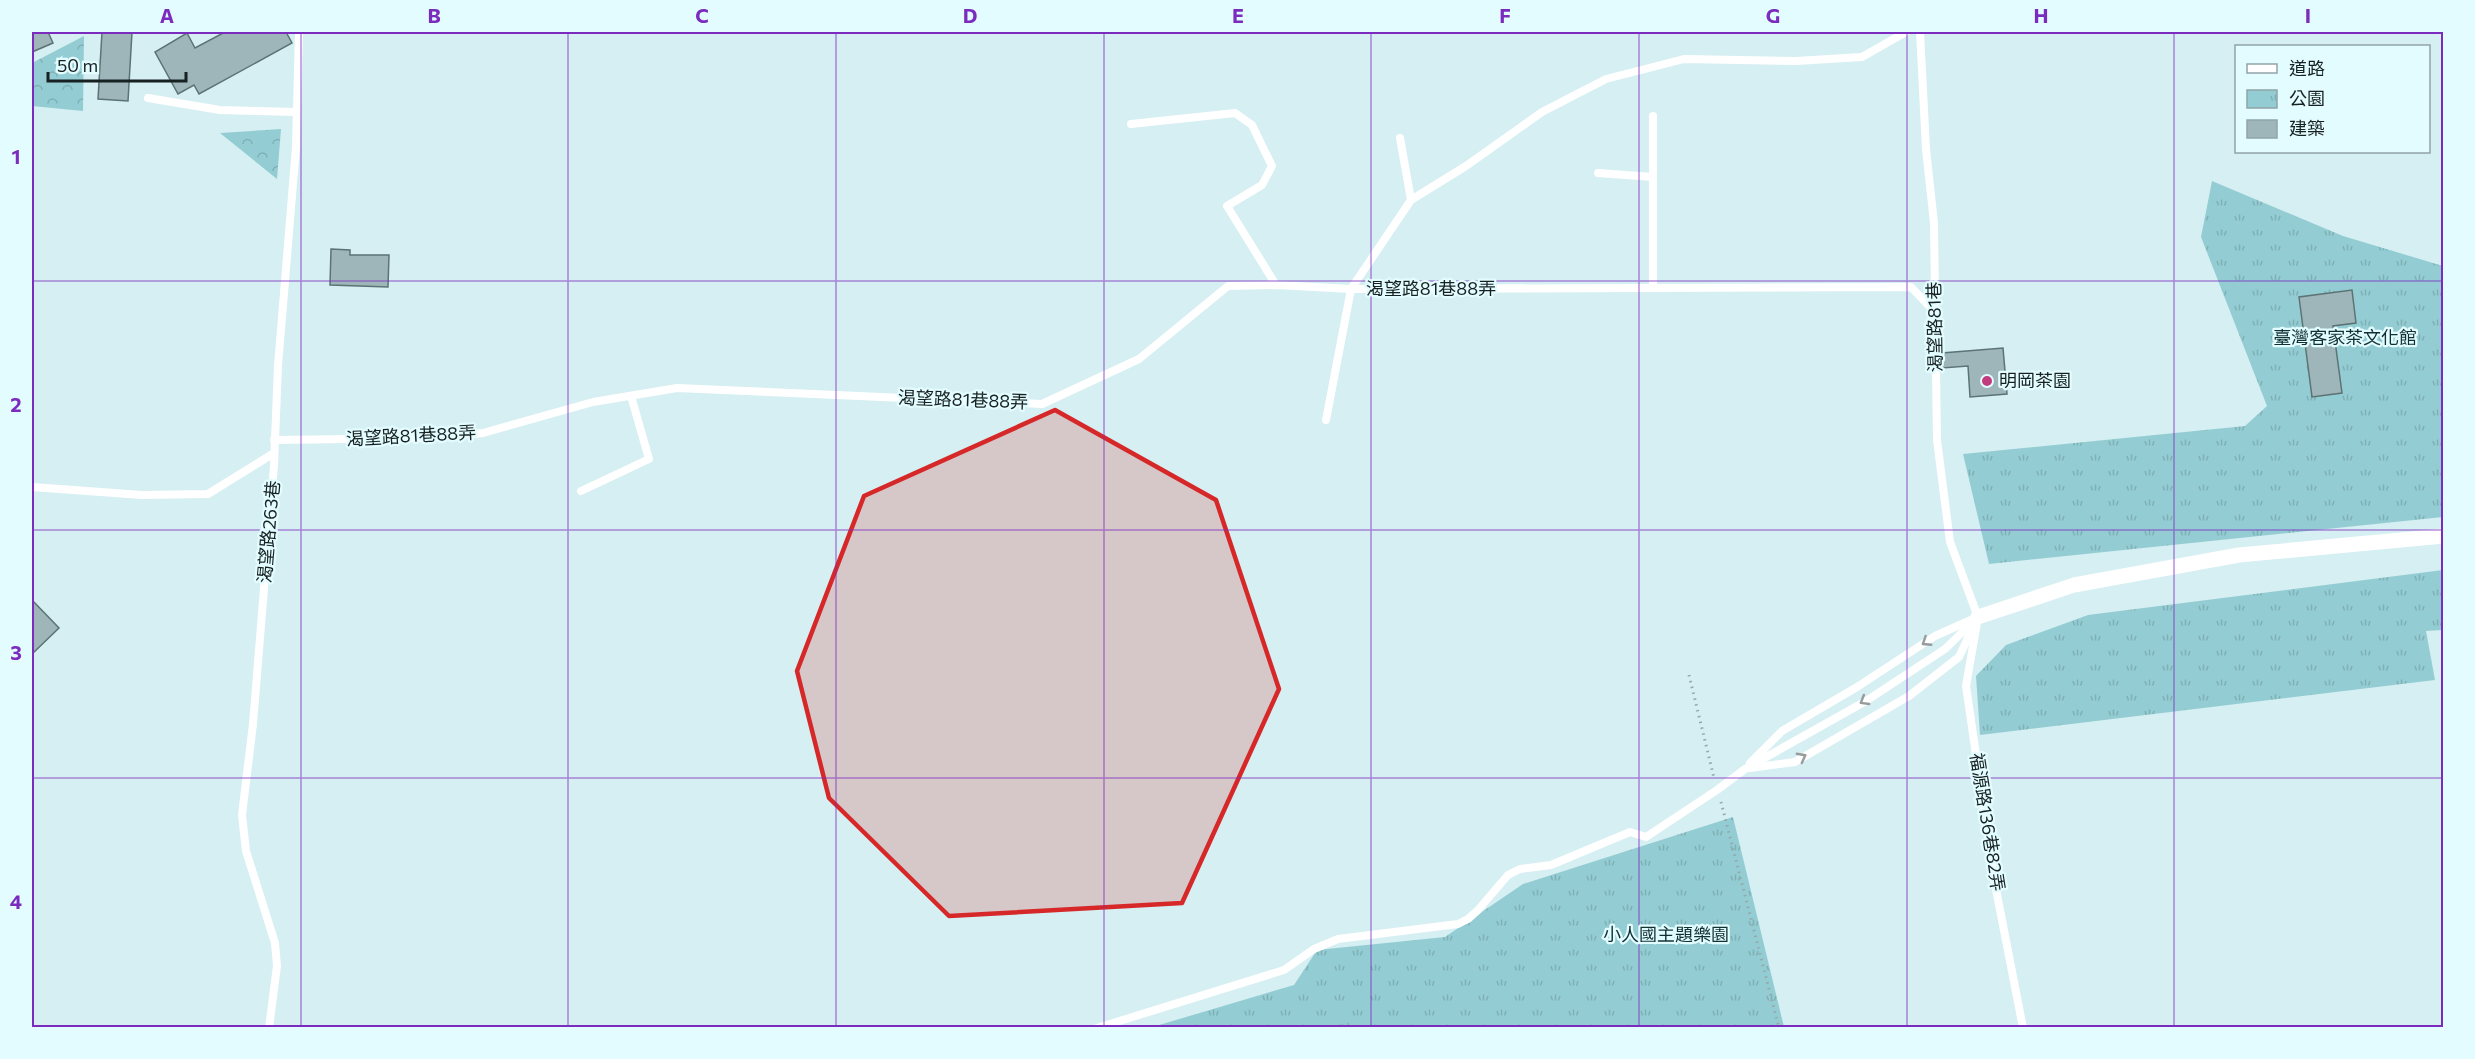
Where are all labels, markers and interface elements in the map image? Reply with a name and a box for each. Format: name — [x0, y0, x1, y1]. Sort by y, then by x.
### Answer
text: A — [160, 3, 174, 27]
text: B — [427, 3, 441, 27]
text: C — [695, 3, 709, 27]
text: D — [963, 3, 977, 27]
text: E — [1232, 3, 1244, 27]
text: F — [1499, 3, 1511, 27]
text: G — [1766, 3, 1780, 27]
text: H — [2034, 3, 2049, 27]
text: I — [2305, 3, 2311, 27]
scale bar — [48, 45, 186, 83]
legend — [2235, 45, 2430, 153]
text: 50 m — [57, 54, 98, 76]
text: 道路 — [2289, 57, 2325, 79]
text: 公園 — [2289, 87, 2325, 109]
text: 建築 — [2289, 117, 2325, 139]
text: 1 — [11, 144, 21, 168]
street label: 渴望路81巷88弄 — [1366, 277, 1496, 299]
street label: 渴望路81巷 — [1922, 282, 1946, 373]
park label: 臺灣客家茶文化館 — [2273, 326, 2417, 348]
place label: 明岡茶園 — [1999, 369, 2071, 391]
marker: 明岡茶園 — [1980, 374, 1994, 388]
street label: 渴望路81巷88弄 — [897, 386, 1029, 412]
text: 2 — [10, 392, 22, 416]
street label: 渴望路81巷88弄 — [345, 421, 477, 449]
street label: 渴望路263巷 — [253, 480, 283, 584]
one-way arrow — [1921, 635, 1932, 646]
text: 3 — [10, 640, 22, 664]
one-way arrow — [1860, 694, 1870, 706]
street label: 福源路136巷82弄 — [1966, 751, 2010, 893]
one-way arrow — [1796, 753, 1806, 764]
text: 4 — [10, 889, 22, 913]
park label: 小人國主題樂園 — [1603, 923, 1729, 945]

